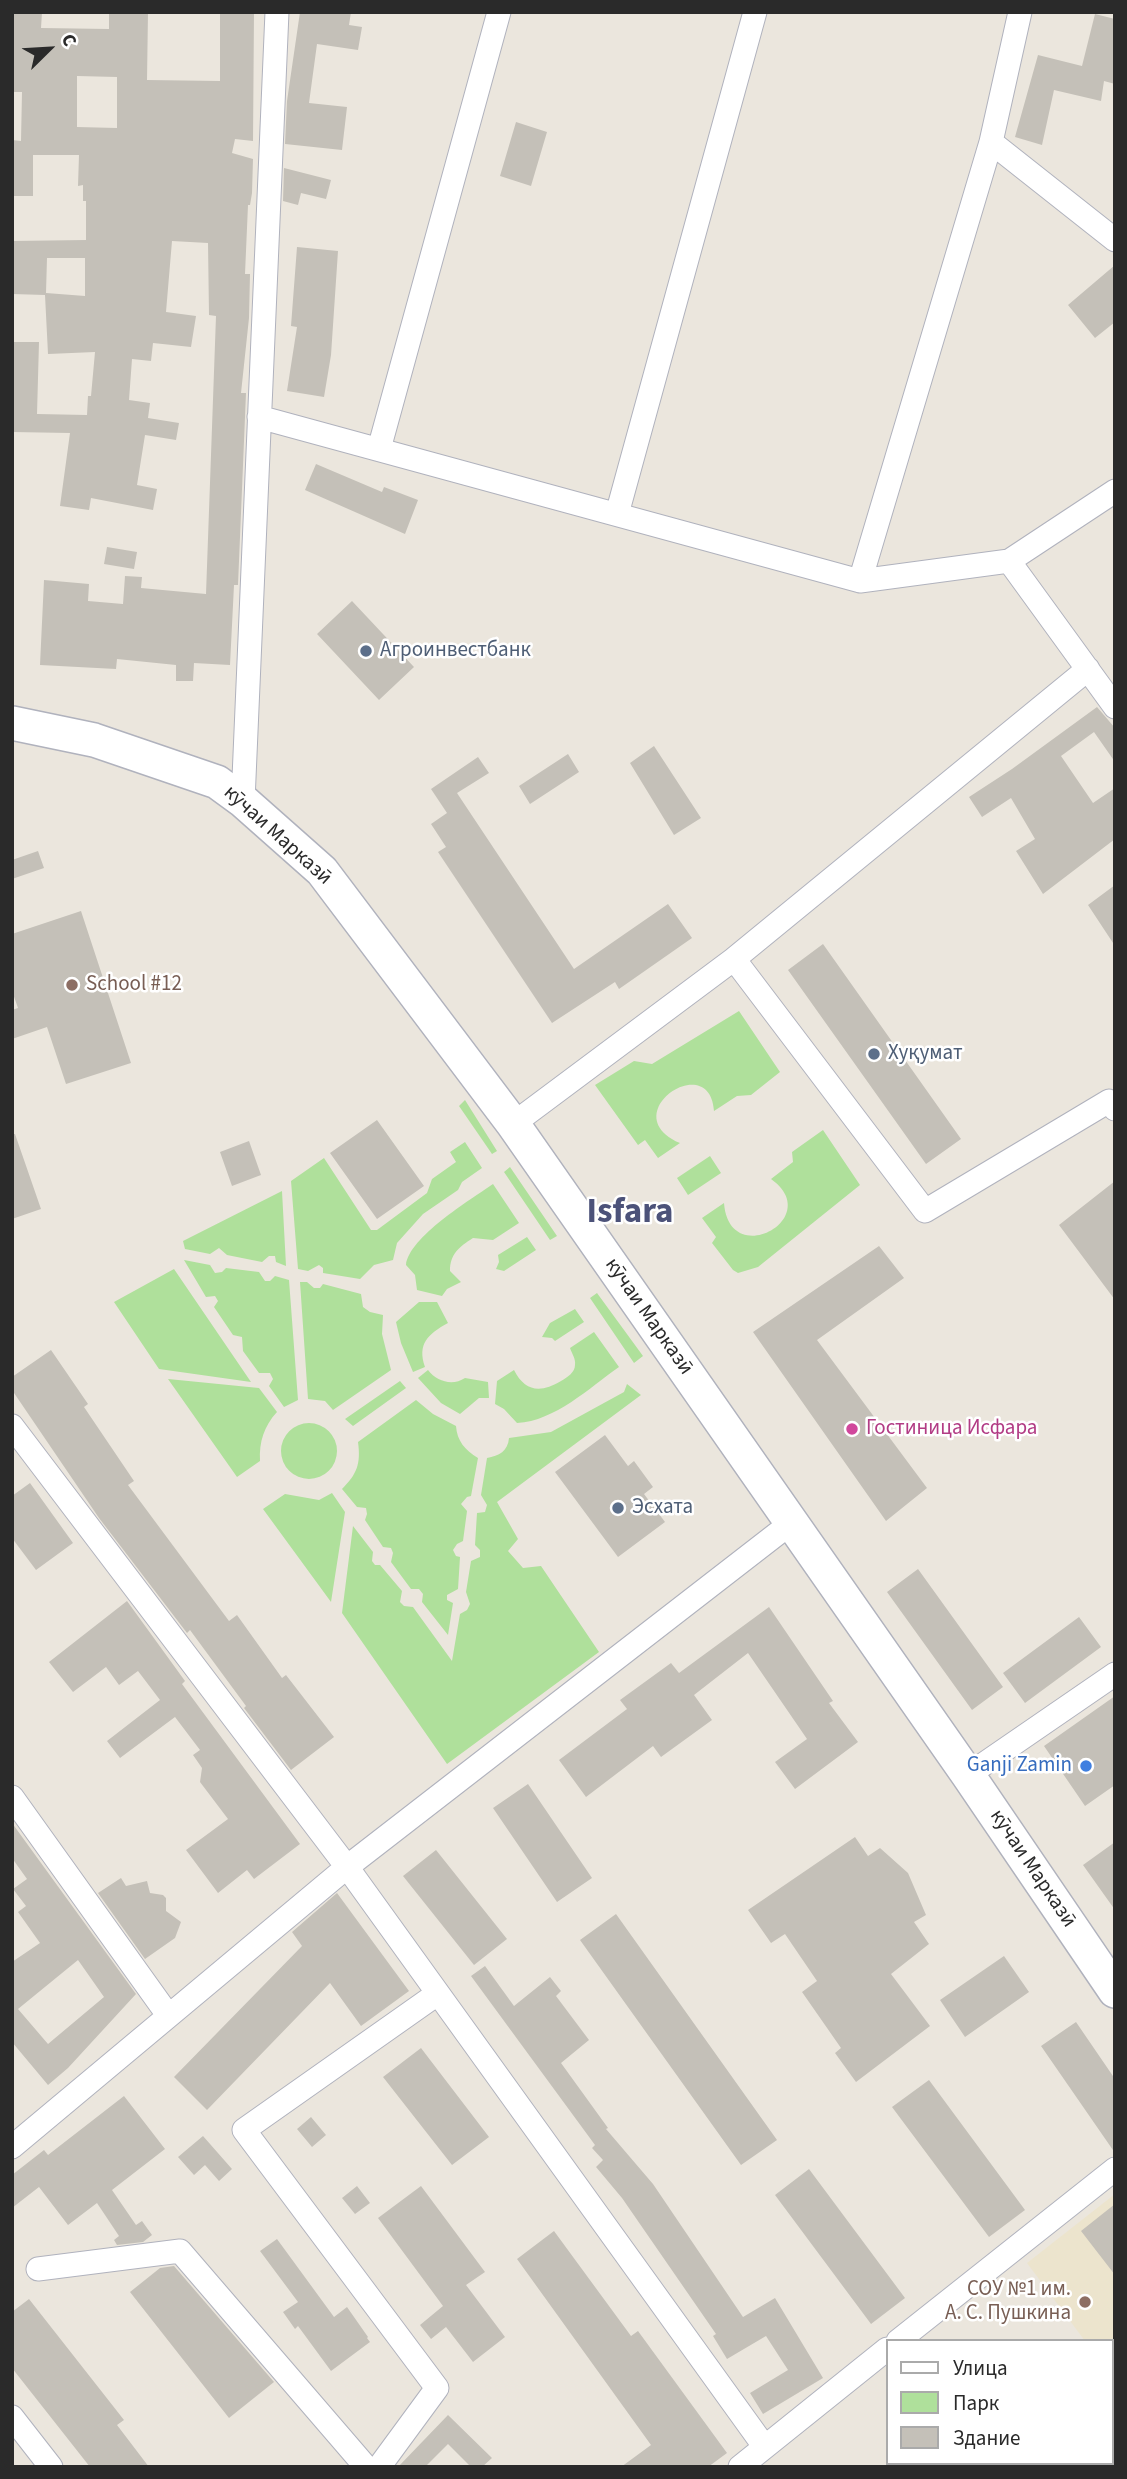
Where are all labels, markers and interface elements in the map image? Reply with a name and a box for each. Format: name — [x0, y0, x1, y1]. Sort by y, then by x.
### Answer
north arrow — [14, 14, 84, 84]
text: С — [54, 30, 83, 51]
place label: Агроинвестбанк — [380, 638, 531, 664]
marker: Агроинвестбанк — [358, 643, 374, 659]
street label: кӯчаи Марказӣ — [218, 781, 336, 891]
place label: School #12 — [86, 972, 182, 998]
marker: School #12 — [64, 977, 80, 993]
place label: Хуқумат — [888, 1041, 963, 1067]
marker: Хуқумат — [866, 1046, 882, 1062]
district label: Isfara — [586, 1193, 674, 1235]
street label: кӯчаи Марказӣ — [598, 1254, 698, 1380]
place label: Гостиница Исфара — [866, 1416, 1037, 1442]
marker: Гостиница Исфара — [844, 1421, 860, 1437]
place label: Эсхата — [632, 1495, 693, 1521]
marker: Эсхата — [610, 1500, 626, 1516]
place label: Ganji Zamin — [967, 1753, 1072, 1779]
marker: Ganji Zamin — [1078, 1758, 1094, 1774]
street label: кӯчаи Марказӣ — [983, 1805, 1081, 1933]
place label: СОУ №1 им. А. С. Пушкина — [945, 2277, 1071, 2327]
marker: СОУ №1 им. А. С. Пушкина — [1077, 2294, 1093, 2310]
legend — [886, 2339, 1113, 2465]
text: Улица — [953, 2353, 1008, 2383]
text: Парк — [953, 2388, 999, 2418]
text: Здание — [953, 2423, 1021, 2453]

